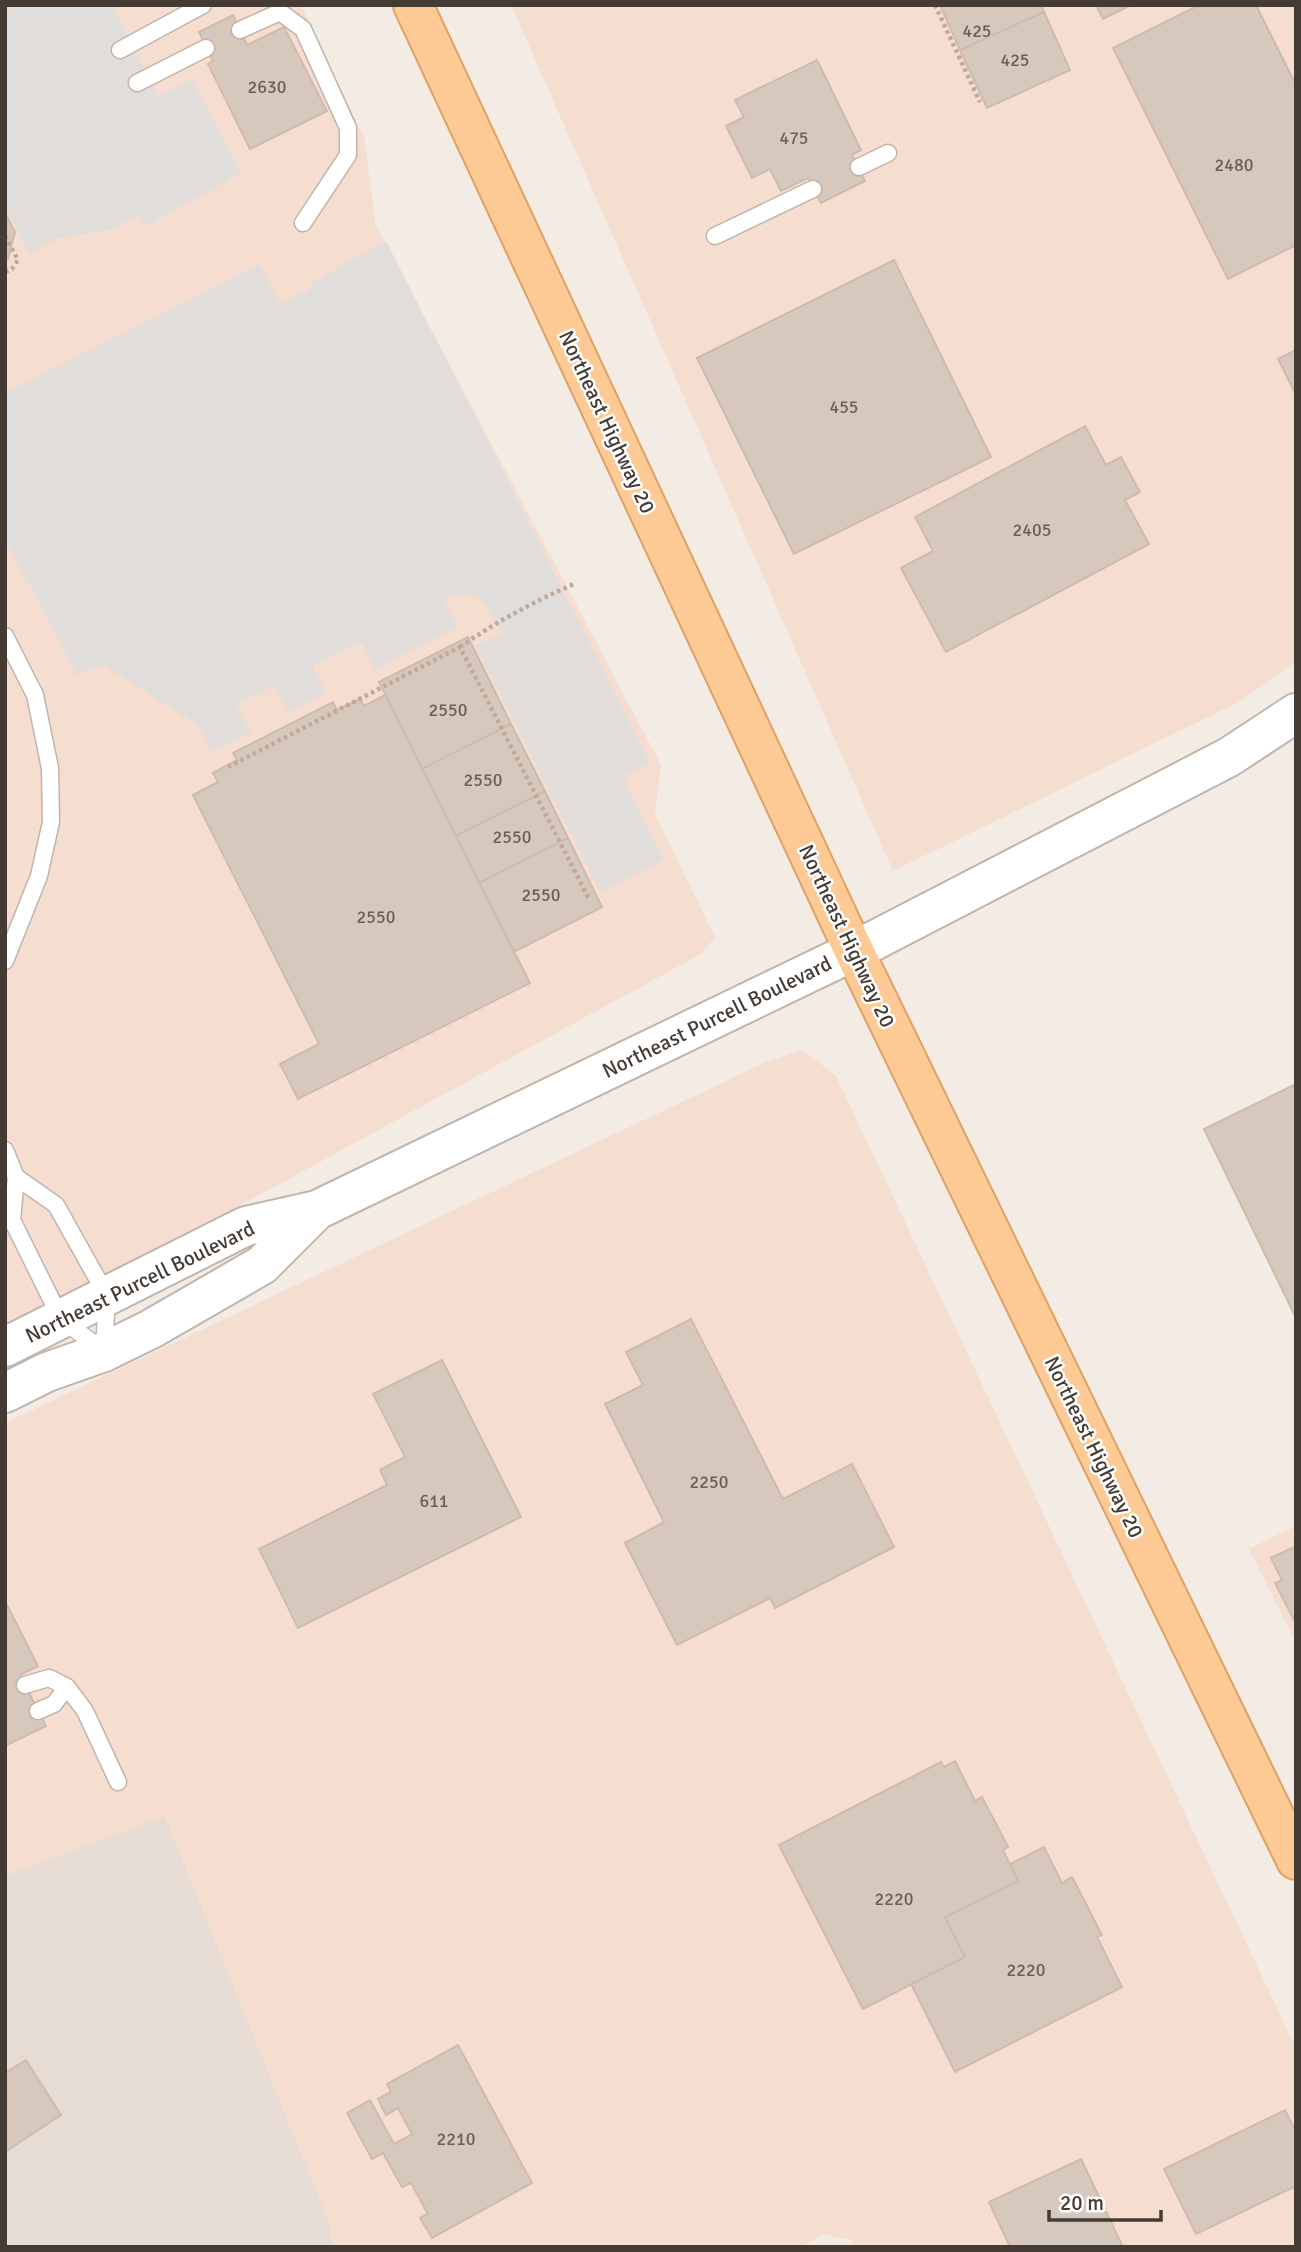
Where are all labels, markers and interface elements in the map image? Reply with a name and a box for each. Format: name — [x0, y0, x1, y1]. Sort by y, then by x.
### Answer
house number: 425 — [962, 20, 992, 42]
house number: 425 — [1000, 49, 1030, 71]
house number: 2630 — [248, 76, 286, 98]
house number: 475 — [779, 127, 809, 149]
house number: 2480 — [1215, 154, 1253, 176]
street label: Northeast Highway 20 — [553, 326, 661, 518]
house number: 455 — [829, 396, 859, 418]
house number: 2405 — [1013, 519, 1051, 541]
house number: 2550 — [429, 699, 467, 721]
house number: 2550 — [464, 769, 502, 791]
house number: 2550 — [493, 826, 531, 848]
street label: Northeast Highway 20 — [793, 840, 901, 1032]
house number: 2550 — [522, 884, 560, 906]
house number: 2550 — [357, 906, 395, 928]
street label: Northeast Purcell Boulevard — [598, 950, 836, 1084]
street label: Northeast Purcell Boulevard — [21, 1215, 259, 1349]
street label: Northeast Highway 20 — [1039, 1352, 1149, 1542]
house number: 2250 — [690, 1471, 728, 1493]
house number: 611 — [419, 1490, 449, 1512]
house number: 2220 — [875, 1888, 913, 1910]
house number: 2220 — [1007, 1959, 1045, 1981]
house number: 2210 — [437, 2128, 475, 2150]
scale bar — [1049, 2178, 1161, 2222]
text: 20 m — [1060, 2190, 1104, 2216]

